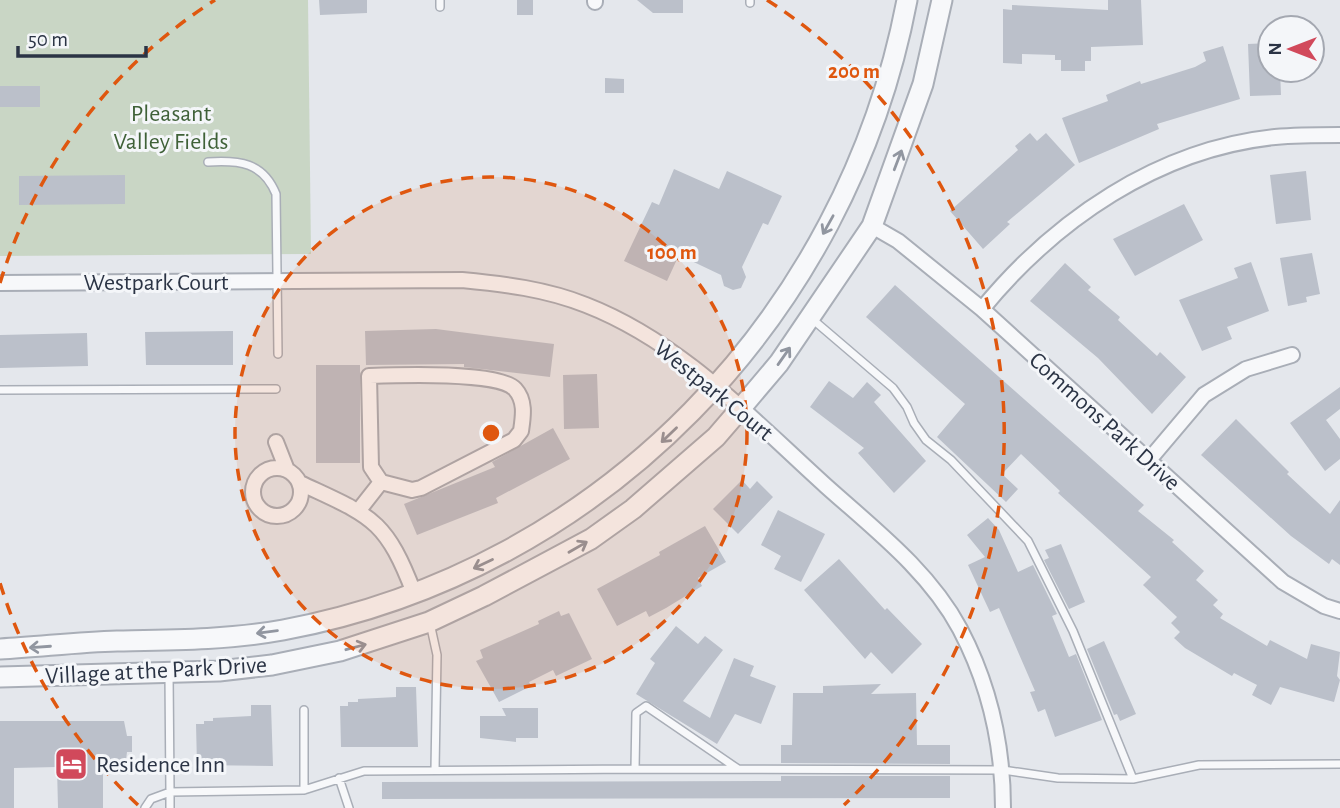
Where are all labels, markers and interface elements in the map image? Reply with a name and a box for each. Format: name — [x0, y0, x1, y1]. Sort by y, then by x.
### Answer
scale bar — [18, 14, 145, 58]
north arrow — [1256, 14, 1326, 84]
text: 50 m — [28, 29, 68, 50]
text: N — [1266, 42, 1285, 56]
text: 200 m — [828, 61, 880, 82]
park label: Pleasant Valley Fields — [114, 102, 228, 154]
one-way arrow — [893, 149, 905, 171]
one-way arrow — [821, 214, 834, 235]
text: 100 m — [647, 242, 697, 263]
street label: Westpark Court — [84, 271, 229, 295]
street label: Westpark Court — [650, 336, 777, 446]
one-way arrow — [777, 347, 791, 366]
street label: Commons Park Drive — [1024, 348, 1184, 495]
centre of rings — [479, 421, 503, 445]
one-way arrow — [661, 426, 678, 443]
one-way arrow — [567, 539, 587, 553]
one-way arrow — [473, 557, 494, 571]
one-way arrow — [256, 625, 279, 638]
one-way arrow — [344, 639, 366, 652]
one-way arrow — [29, 641, 52, 654]
street label: Village at the Park Drive — [44, 653, 268, 689]
hotel icon: Residence Inn — [52, 745, 90, 783]
place label: Residence Inn — [96, 753, 225, 777]

